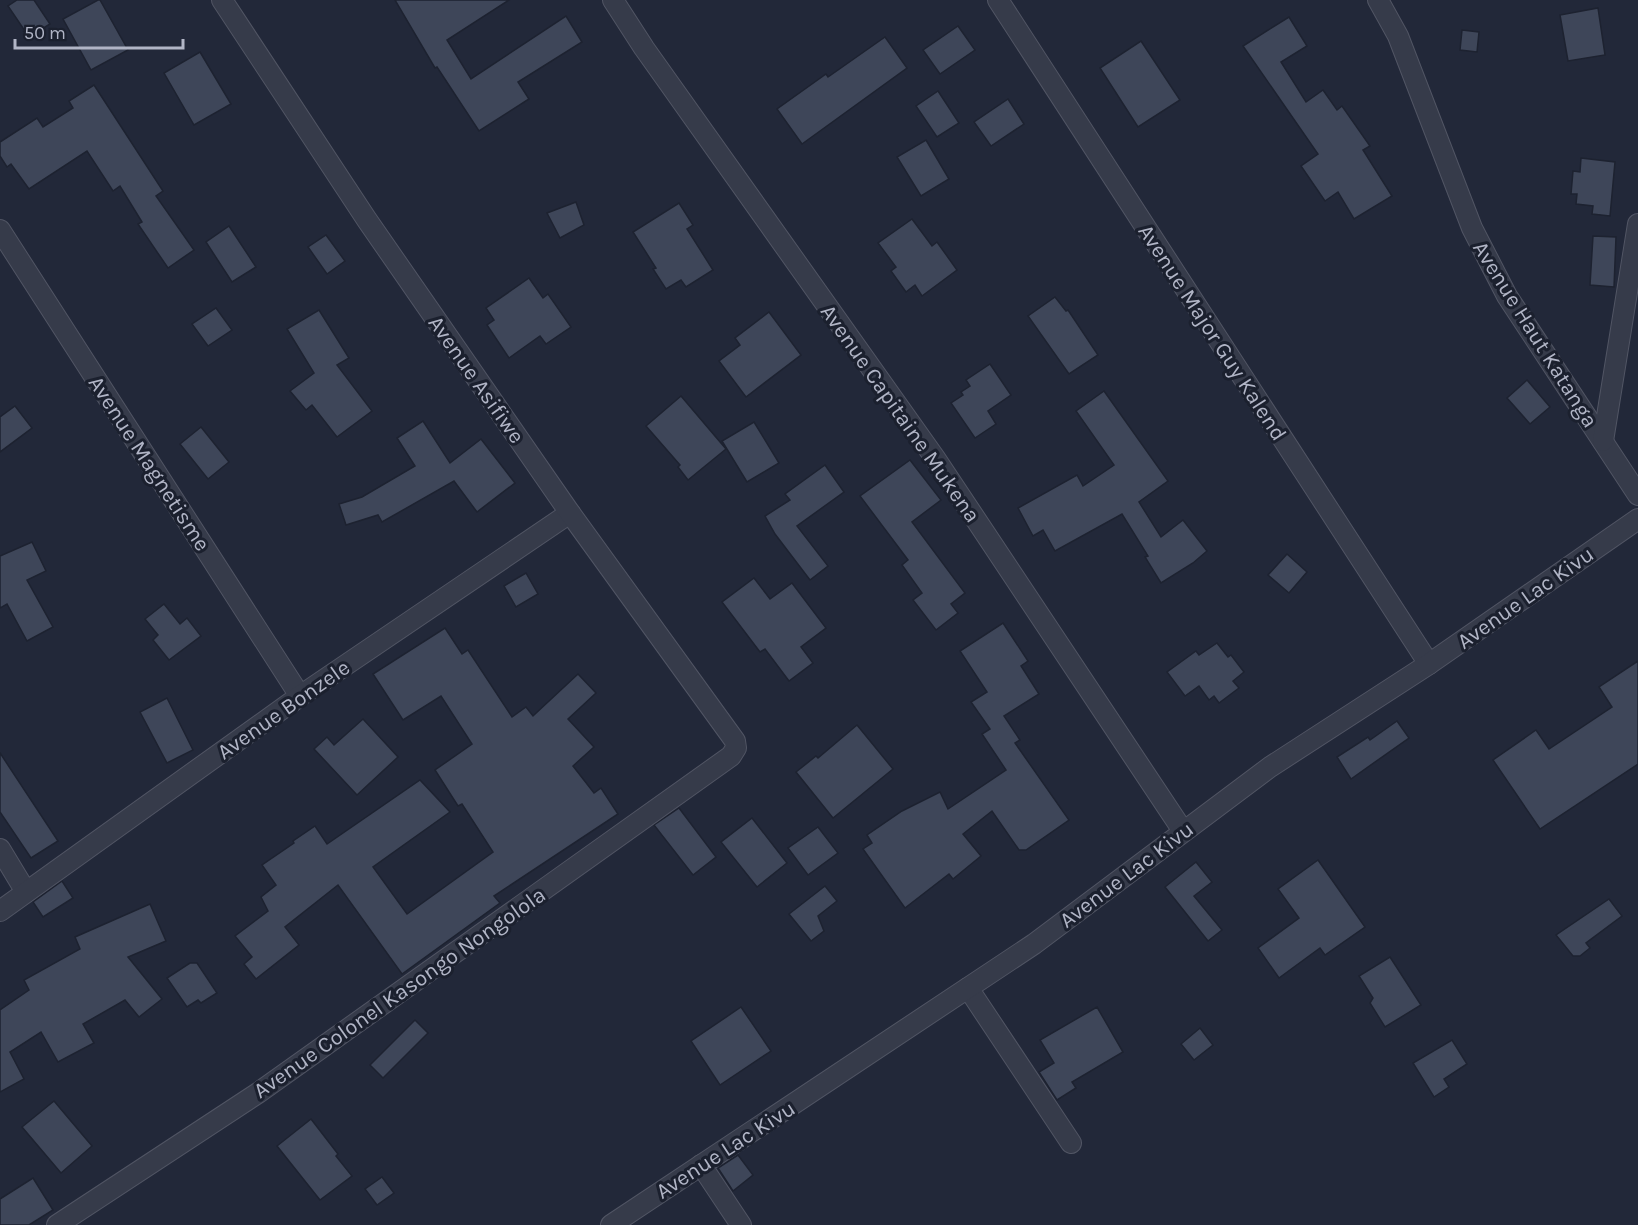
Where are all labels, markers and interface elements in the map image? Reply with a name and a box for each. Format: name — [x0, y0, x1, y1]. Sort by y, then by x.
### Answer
scale bar — [15, 12, 183, 50]
text: 50 m — [24, 22, 66, 44]
street label: Avenue Major Guy Kalend — [1132, 220, 1292, 446]
street label: Avenue Haut Katanga — [1467, 237, 1603, 433]
street label: Avenue Capitaine Mukena — [815, 299, 986, 528]
street label: Avenue Asifiwe — [423, 311, 530, 448]
street label: Avenue Magnetisme — [83, 371, 216, 556]
street label: Avenue Lac Kivu — [1452, 541, 1599, 655]
street label: Avenue Bonzele — [212, 654, 355, 765]
street label: Avenue Lac Kivu — [1055, 816, 1199, 934]
street label: Avenue Colonel Kasongo Nongolola — [249, 882, 551, 1104]
street label: Avenue Lac Kivu — [651, 1095, 800, 1205]

